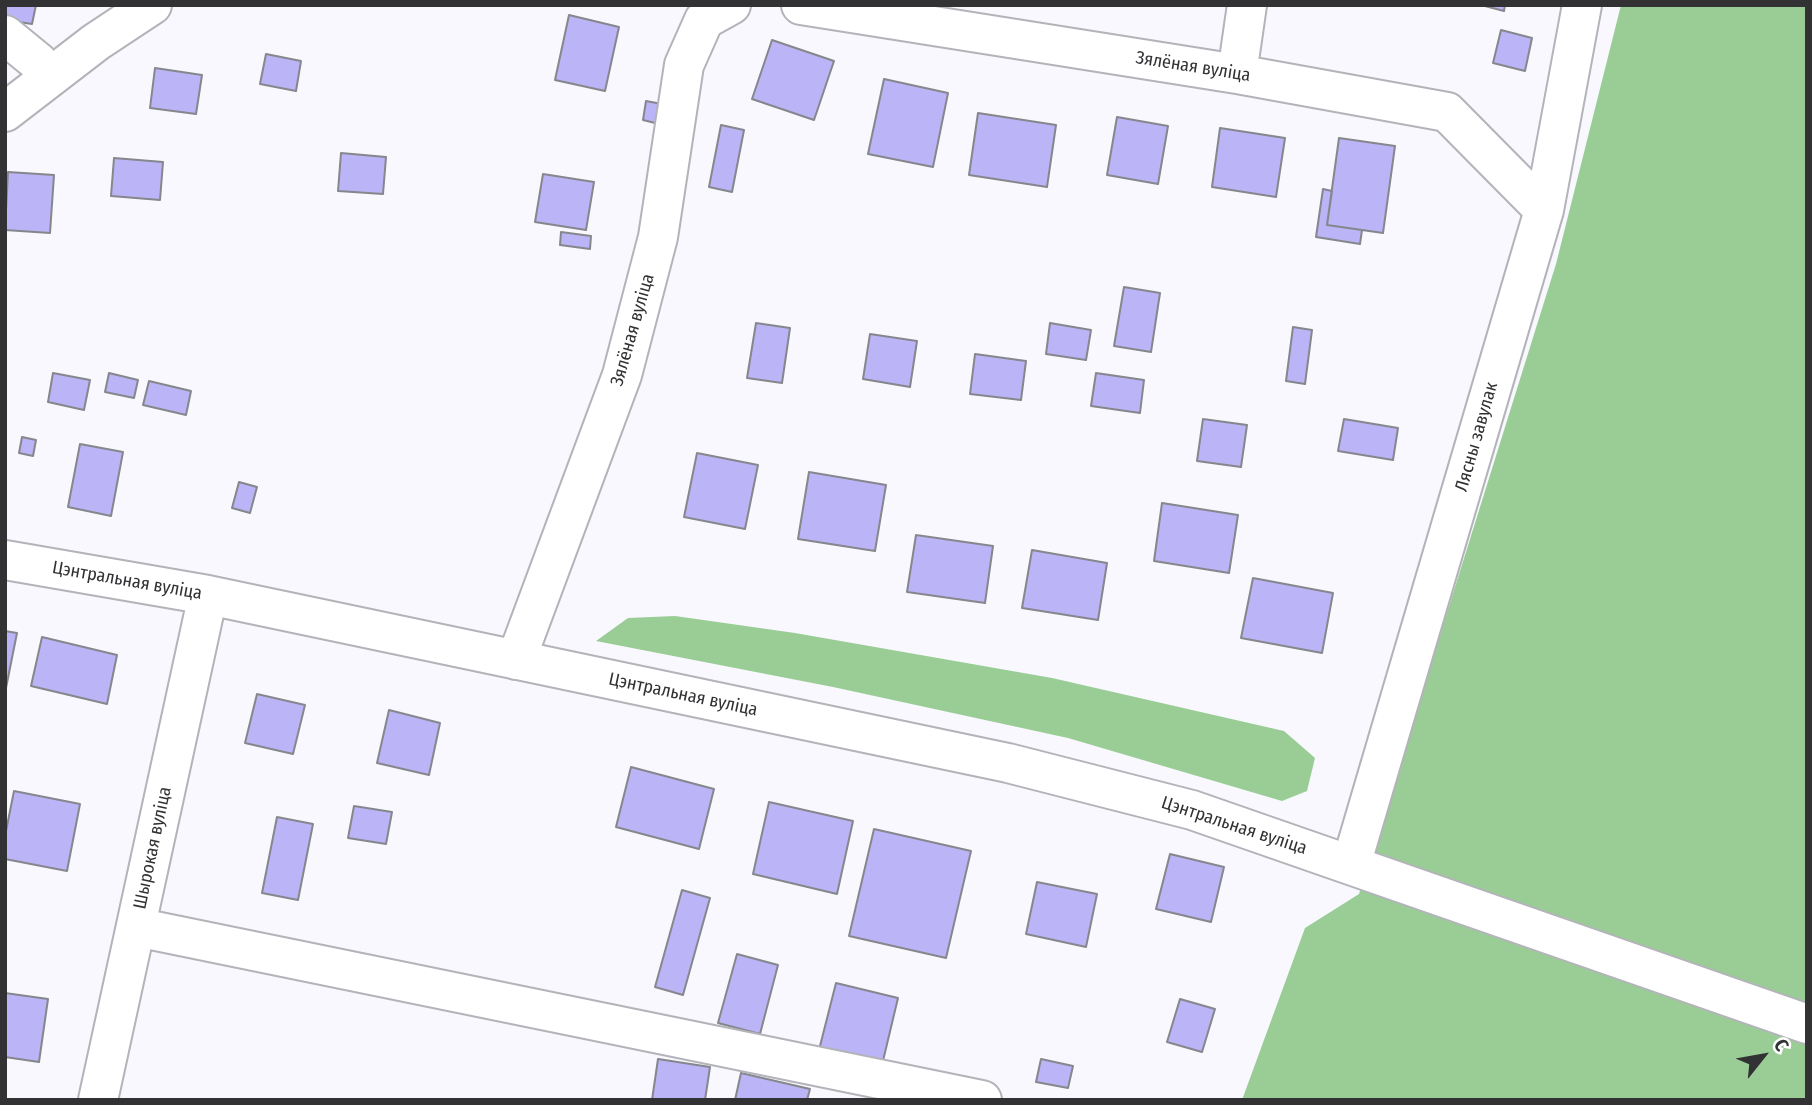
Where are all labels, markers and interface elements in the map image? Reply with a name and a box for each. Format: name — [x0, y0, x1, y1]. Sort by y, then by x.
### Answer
street label: Зялёная вуліца — [1134, 47, 1252, 87]
street label: Зялёная вуліца — [607, 271, 659, 389]
street label: Лясны завулак — [1451, 380, 1503, 494]
street label: Цэнтральная вуліца — [50, 557, 204, 605]
street label: Цэнтральная вуліца — [607, 669, 759, 721]
street label: Шырокая вуліца — [129, 785, 177, 911]
street label: Цэнтральная вуліца — [1158, 792, 1310, 860]
north arrow — [1728, 1021, 1798, 1091]
text: С — [1769, 1035, 1794, 1055]

